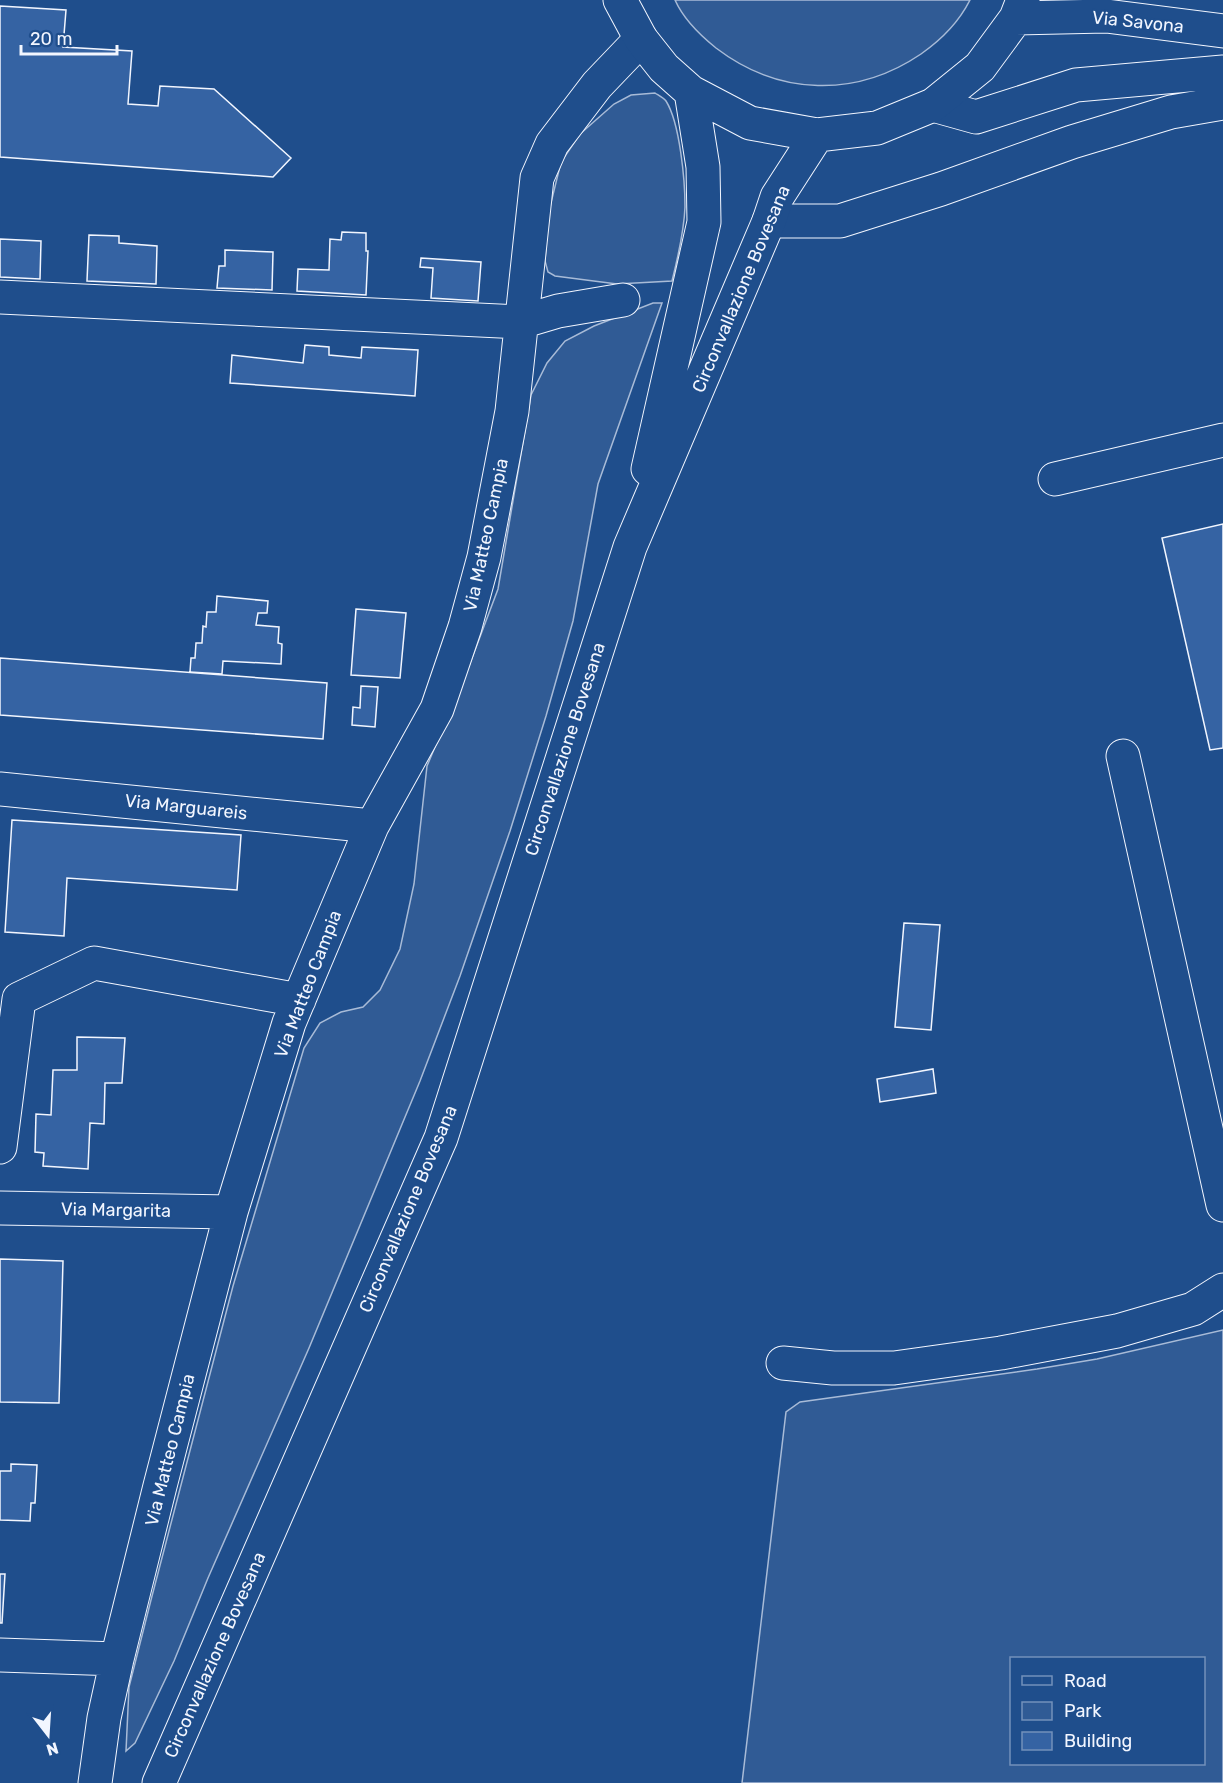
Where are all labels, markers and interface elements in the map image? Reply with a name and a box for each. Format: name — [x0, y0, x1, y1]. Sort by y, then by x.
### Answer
street label: Via Savona — [1091, 6, 1185, 38]
scale bar — [21, 18, 117, 56]
text: 20 m — [30, 28, 72, 50]
street label: Circonvallazione Bovesana — [687, 182, 795, 396]
street label: Via Matteo Campia — [459, 456, 513, 614]
street label: Circonvallazione Bovesana — [520, 640, 610, 858]
street label: Via Marguareis — [124, 790, 248, 824]
street label: Via Matteo Campia — [270, 907, 346, 1061]
street label: Circonvallazione Bovesana — [354, 1102, 462, 1316]
street label: Via Margarita — [61, 1198, 171, 1222]
street label: Via Matteo Campia — [140, 1371, 200, 1529]
street label: Circonvallazione Bovesana — [160, 1549, 270, 1761]
legend — [1010, 1657, 1205, 1765]
text: Road — [1064, 1670, 1107, 1692]
text: Park — [1064, 1700, 1102, 1722]
north arrow — [18, 1705, 78, 1765]
text: Building — [1064, 1730, 1132, 1752]
text: N — [44, 1738, 61, 1760]

